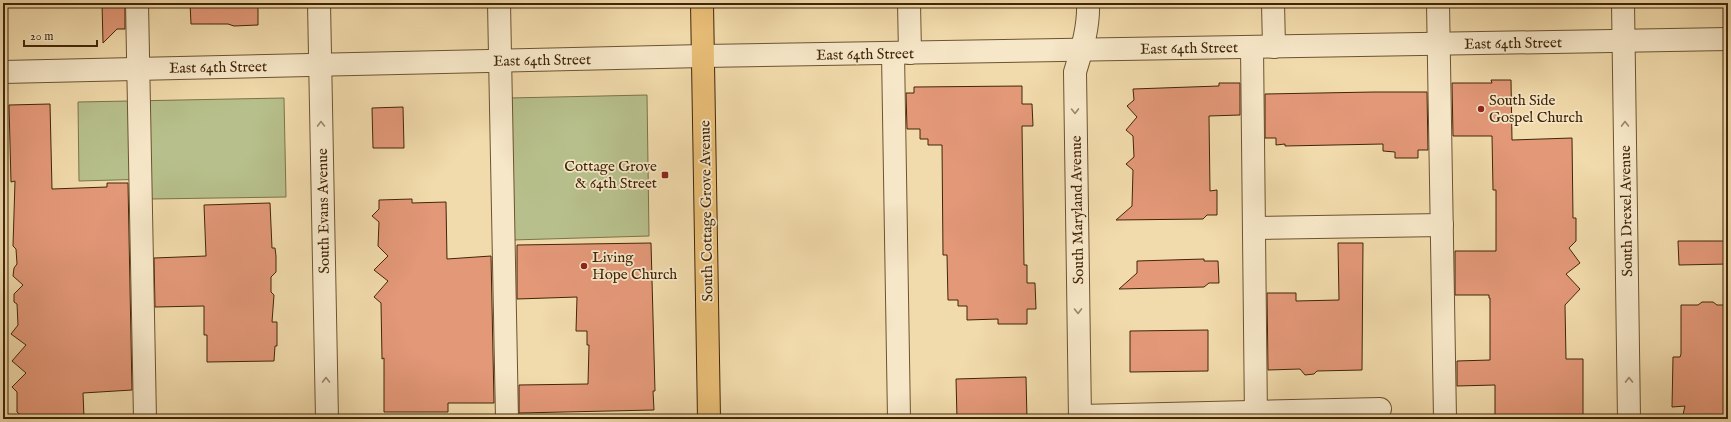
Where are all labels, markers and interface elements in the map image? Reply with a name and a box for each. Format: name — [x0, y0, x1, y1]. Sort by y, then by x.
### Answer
scale bar — [24, 22, 97, 48]
text: 20 m — [30, 29, 53, 44]
street label: East 64th Street — [1464, 33, 1562, 54]
street label: East 64th Street — [1140, 38, 1238, 59]
street label: East 64th Street — [816, 44, 914, 65]
street label: East 64th Street — [493, 50, 591, 71]
street label: East 64th Street — [169, 57, 267, 78]
place label: South Side Gospel Church — [1489, 91, 1583, 127]
marker: South Side Gospel Church — [1476, 104, 1486, 114]
one-way arrow — [1071, 108, 1079, 114]
street label: South Cottage Grove Avenue — [695, 120, 718, 302]
one-way arrow — [317, 121, 325, 127]
one-way arrow — [1620, 121, 1629, 127]
street label: South Maryland Avenue — [1067, 135, 1088, 285]
street label: South Drexel Avenue — [1616, 145, 1637, 277]
street label: South Evans Avenue — [313, 148, 334, 274]
place label: Cottage Grove & 64th Street — [564, 157, 657, 193]
marker: Cottage Grove & 64th Street — [660, 170, 670, 180]
place label: Living Hope Church — [592, 248, 677, 284]
marker: Living Hope Church — [579, 261, 589, 271]
one-way arrow — [1074, 308, 1083, 314]
one-way arrow — [322, 377, 330, 383]
one-way arrow — [1625, 377, 1633, 383]

